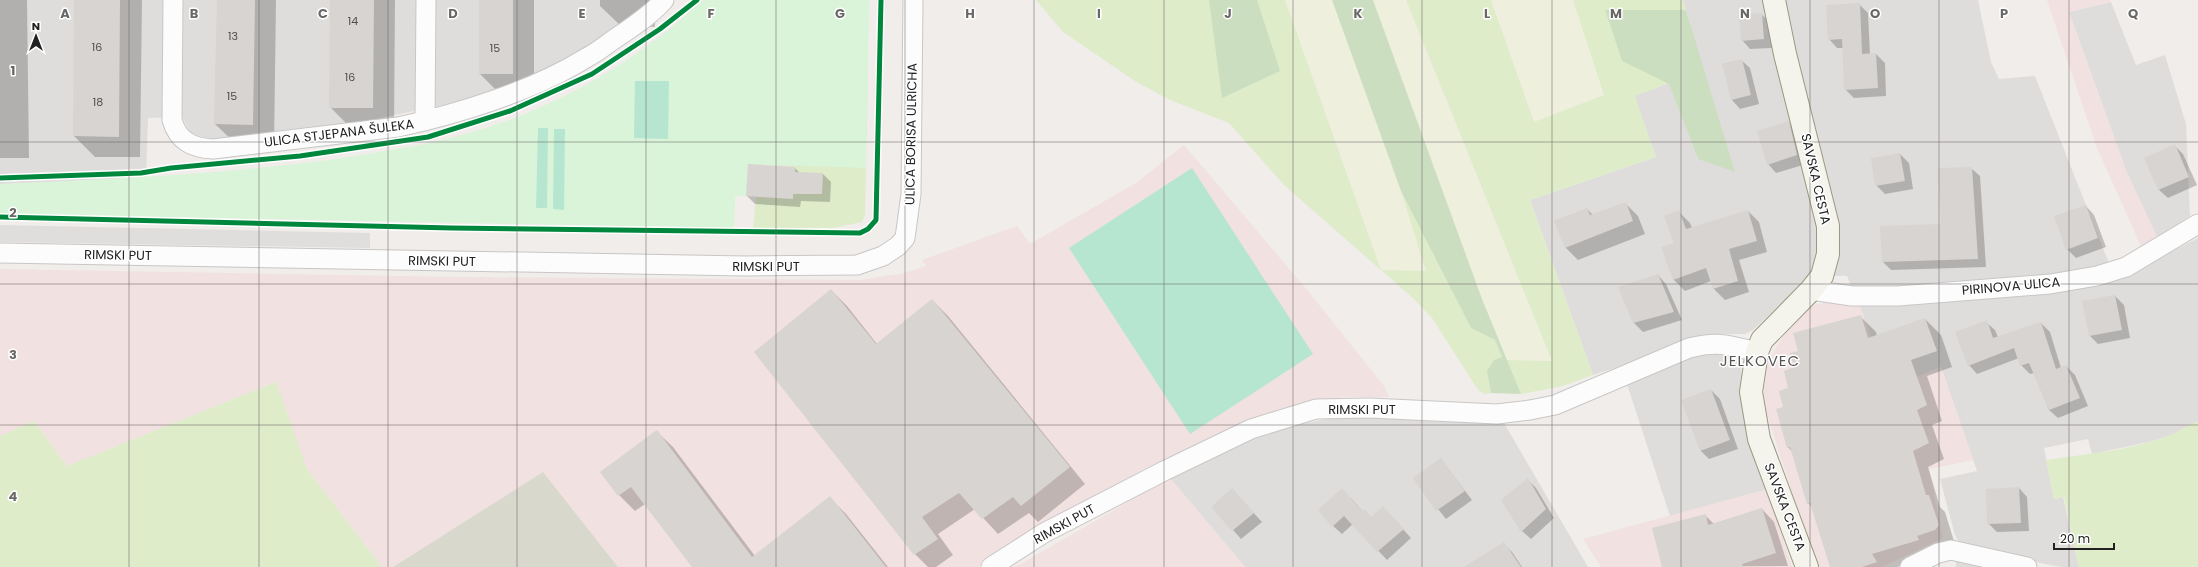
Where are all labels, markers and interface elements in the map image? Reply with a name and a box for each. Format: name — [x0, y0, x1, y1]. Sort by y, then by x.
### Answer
text: A — [60, 4, 70, 23]
text: B — [190, 4, 199, 23]
text: C — [318, 4, 328, 23]
text: D — [448, 4, 458, 23]
text: E — [578, 4, 586, 23]
text: F — [707, 4, 715, 23]
text: G — [835, 4, 845, 23]
text: H — [965, 4, 975, 23]
text: I — [1097, 4, 1101, 23]
text: J — [1224, 4, 1232, 23]
text: K — [1353, 4, 1363, 23]
text: L — [1484, 4, 1490, 23]
text: M — [1610, 4, 1622, 23]
text: N — [1740, 4, 1750, 23]
text: O — [1870, 4, 1880, 23]
text: P — [2000, 4, 2008, 23]
text: Q — [2128, 4, 2138, 23]
house number: 14 — [348, 13, 358, 29]
north arrow — [16, 16, 56, 56]
text: N — [32, 18, 40, 34]
house number: 13 — [228, 28, 238, 44]
house number: 16 — [92, 39, 102, 55]
house number: 15 — [490, 40, 500, 56]
text: 1 — [11, 61, 15, 80]
street label: ULICA BORISA ULRICHA — [900, 62, 922, 205]
house number: 16 — [345, 69, 355, 85]
house number: 15 — [227, 88, 237, 104]
house number: 18 — [93, 94, 103, 110]
street label: ULICA STJEPANA ŠULEKA — [263, 114, 415, 152]
street label: SAVSKA CESTA — [1796, 132, 1836, 227]
text: 2 — [9, 203, 17, 222]
street label: RIMSKI PUT — [84, 245, 152, 265]
street label: RIMSKI PUT — [408, 251, 476, 271]
street label: RIMSKI PUT — [732, 257, 800, 276]
street label: PIRINOVA ULICA — [1961, 272, 2061, 300]
text: 3 — [9, 345, 17, 364]
district label: JELKOVEC — [1720, 350, 1800, 371]
street label: RIMSKI PUT — [1328, 400, 1396, 419]
street label: SAVSKA CESTA — [1759, 460, 1811, 554]
text: 4 — [9, 487, 18, 506]
street label: RIMSKI PUT — [1030, 499, 1098, 549]
scale bar — [2054, 525, 2114, 551]
text: 20 m — [2060, 530, 2090, 547]

